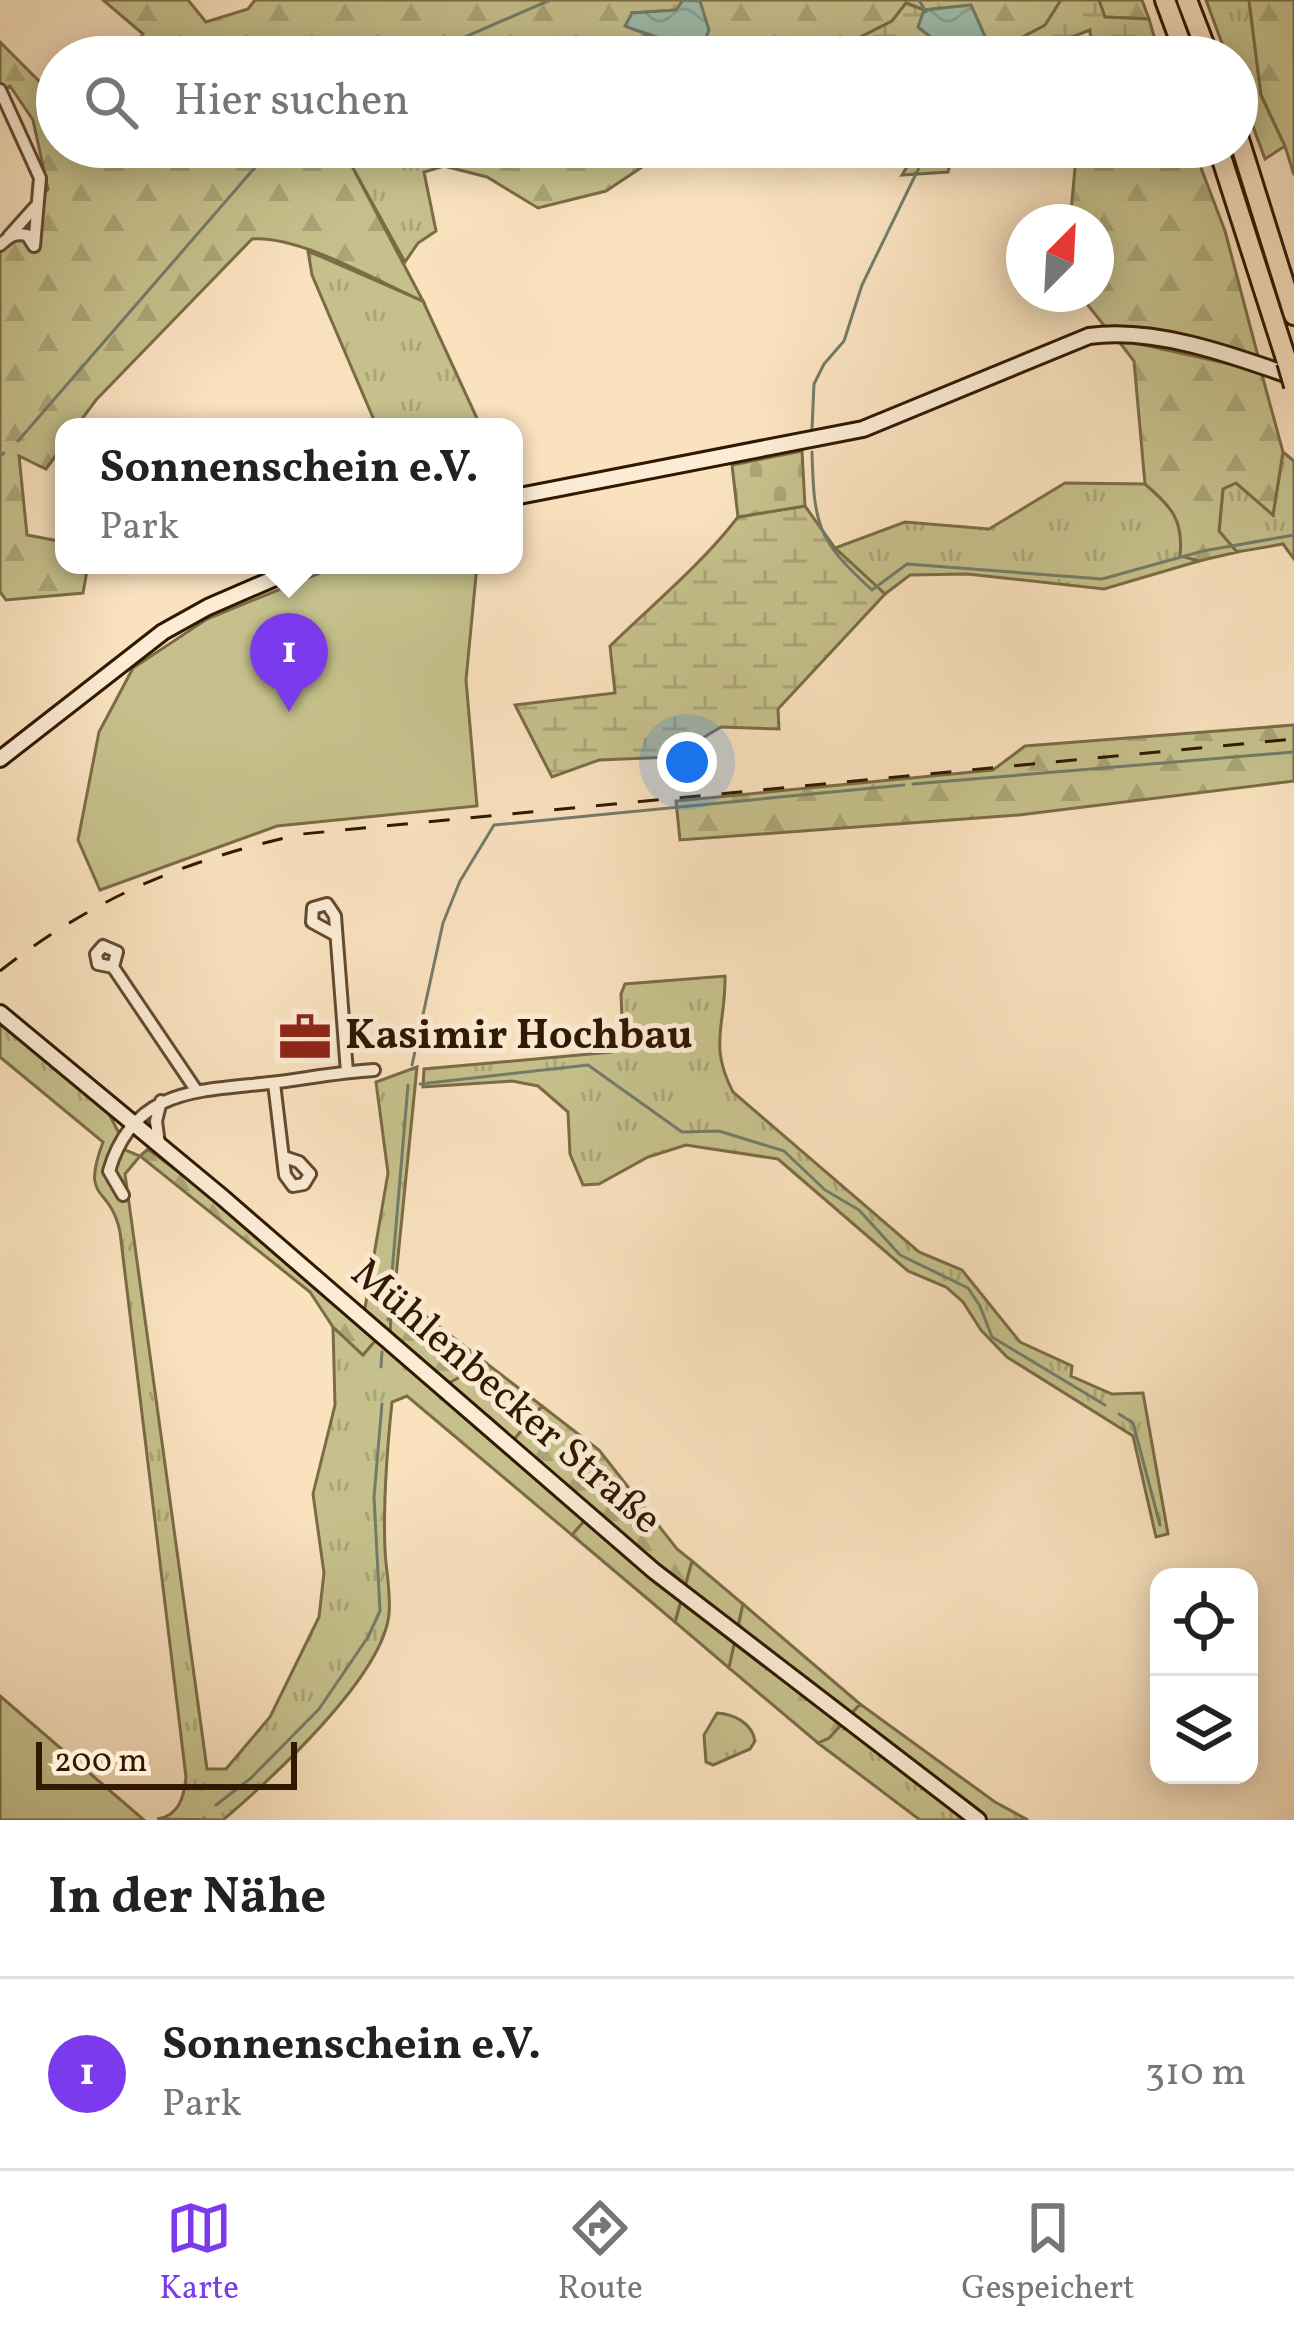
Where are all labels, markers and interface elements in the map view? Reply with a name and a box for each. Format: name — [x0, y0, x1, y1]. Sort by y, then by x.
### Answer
search box — [36, 36, 1258, 168]
icon: search — [78, 69, 144, 135]
text: Hier suchen — [174, 71, 409, 134]
north arrow — [1006, 204, 1114, 312]
popup — [55, 418, 523, 574]
text: Sonnenschein e.V. — [99, 438, 479, 501]
text: Park — [99, 501, 179, 555]
pin: 1 — [250, 613, 328, 712]
your location — [657, 732, 717, 792]
office icon: Kasimir Hochbau — [276, 1008, 334, 1066]
place label: Kasimir Hochbau — [345, 1008, 693, 1067]
street label: Mühlenbecker Straße — [337, 1246, 673, 1550]
map controls — [1150, 1568, 1258, 1784]
button: locate — [1150, 1568, 1258, 1676]
button: layers — [1150, 1676, 1258, 1784]
scale bar — [36, 1736, 297, 1789]
text: 200 m — [54, 1740, 148, 1786]
text: In der Nähe — [48, 1863, 326, 1934]
text: Sonnenschein e.V. — [162, 2015, 541, 2078]
text: 1 — [79, 2047, 95, 2101]
text: 310 m — [1145, 2047, 1246, 2101]
text: Park — [162, 2078, 242, 2132]
tab: Karte — [159, 2195, 239, 2313]
tab: Route — [558, 2195, 643, 2313]
tab: Gespeichert — [962, 2195, 1135, 2313]

